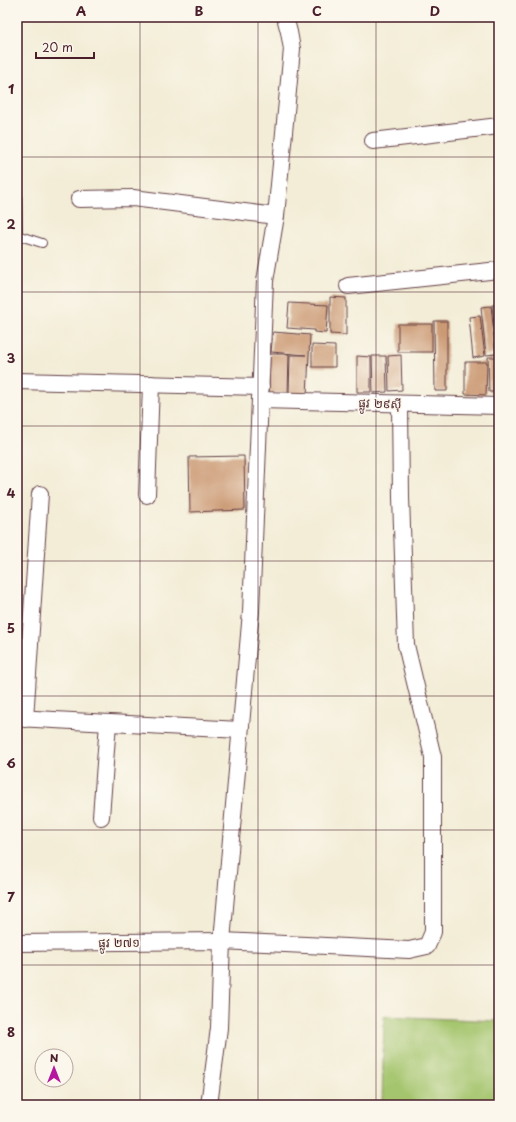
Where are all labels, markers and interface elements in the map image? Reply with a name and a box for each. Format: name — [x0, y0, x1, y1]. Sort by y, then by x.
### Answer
text: A — [76, 1, 86, 20]
text: B — [195, 1, 204, 20]
text: C — [312, 1, 322, 20]
text: D — [430, 1, 440, 20]
scale bar — [36, 34, 94, 60]
text: 20 m — [42, 38, 73, 56]
text: 1 — [8, 79, 14, 98]
text: 2 — [6, 214, 16, 233]
text: 3 — [7, 348, 16, 367]
street label: ផ្លូវ ២៩ស៊ី — [358, 393, 402, 415]
text: 4 — [7, 483, 16, 502]
text: 5 — [7, 618, 15, 637]
text: 6 — [6, 753, 16, 772]
text: 7 — [7, 887, 15, 906]
street label: ផ្លូវ ២៧១ — [98, 933, 140, 954]
text: 8 — [7, 1022, 15, 1041]
north arrow — [34, 1048, 74, 1088]
text: N — [50, 1049, 59, 1066]

